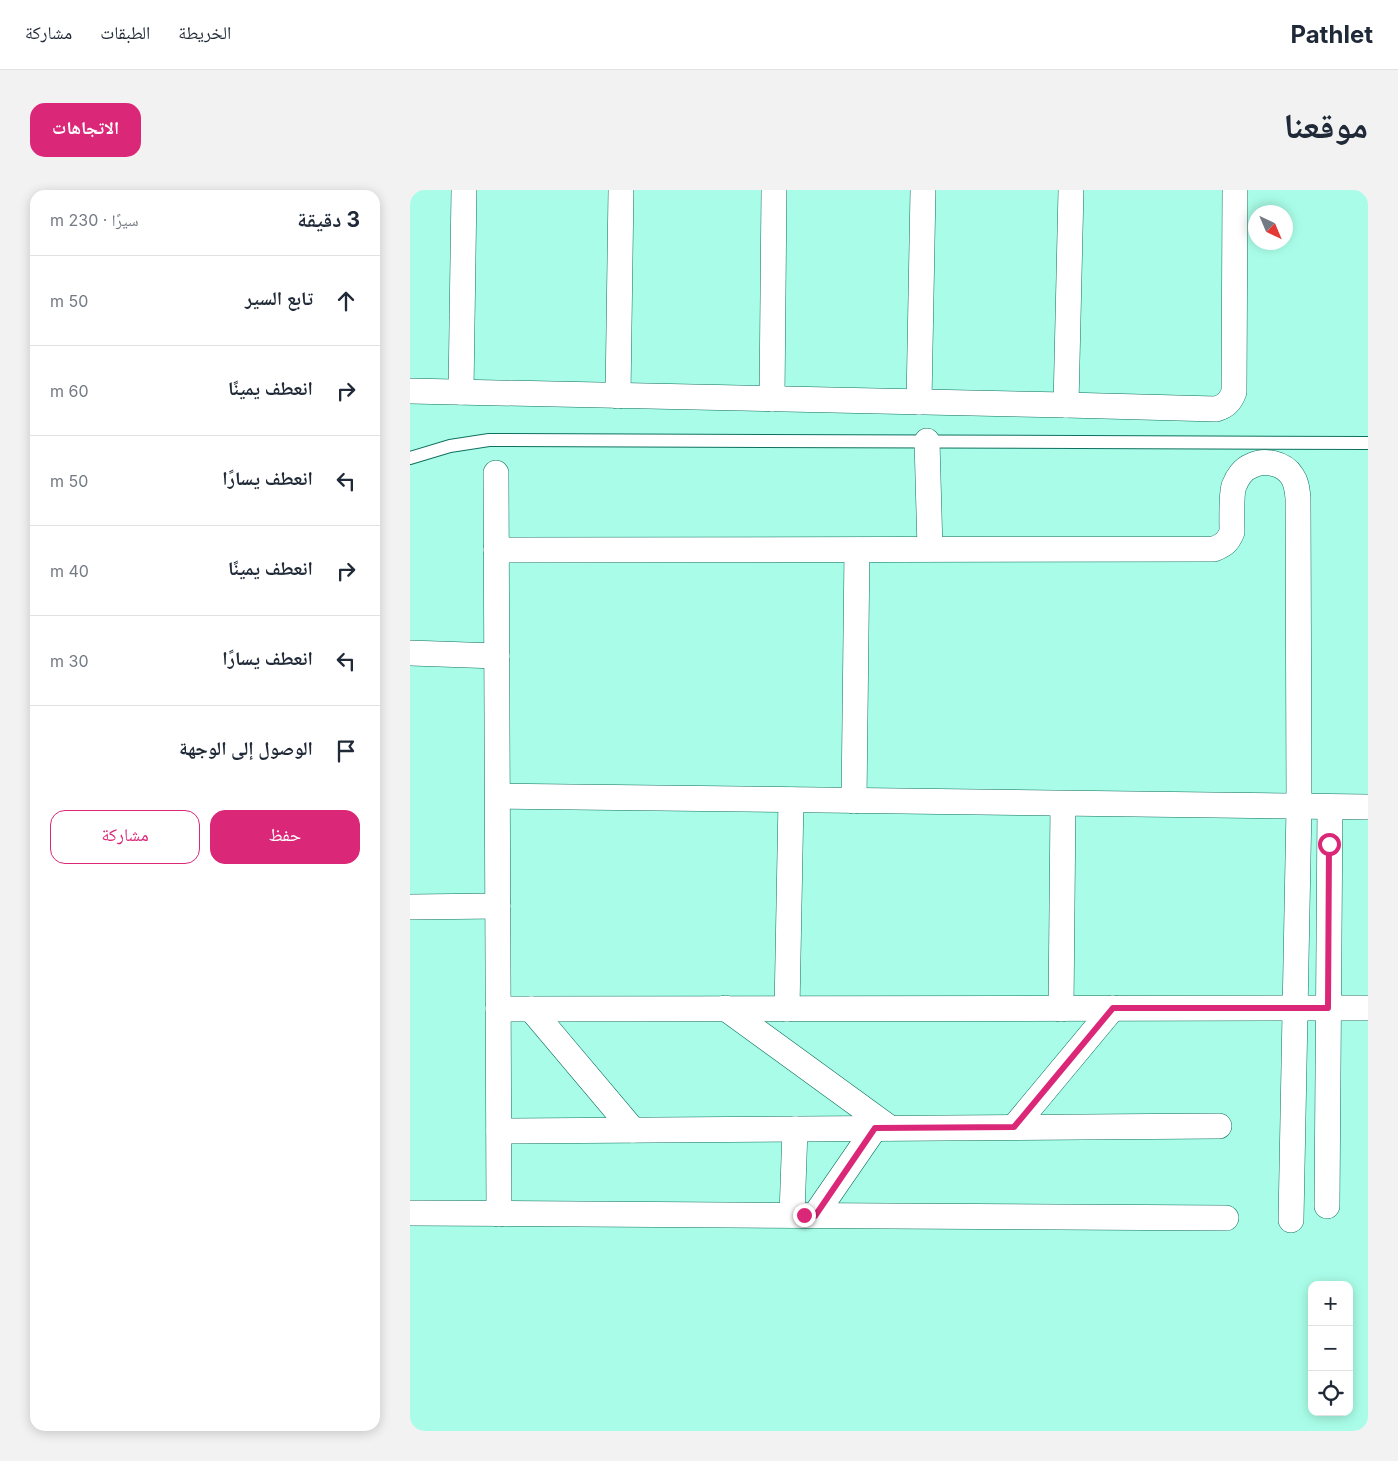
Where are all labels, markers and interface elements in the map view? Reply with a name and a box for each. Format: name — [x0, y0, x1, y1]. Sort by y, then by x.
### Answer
text: Pathlet — [1290, 20, 1373, 49]
text: مشاركة — [25, 22, 72, 43]
text: الطبقات — [100, 22, 150, 43]
text: الخريطة — [178, 22, 231, 43]
button: الاتجاهات — [30, 103, 141, 157]
text: موقعنا — [1283, 104, 1368, 146]
north arrow — [1248, 205, 1293, 250]
text: 3 دقيقة — [297, 207, 360, 232]
text: سيرًا · 230 m — [50, 210, 138, 230]
text: تابع السير — [245, 287, 313, 310]
icon: ahead — [332, 287, 360, 315]
text: 50 m — [50, 291, 88, 311]
text: انعطف يمينًا — [228, 377, 313, 400]
icon: right — [332, 377, 360, 405]
text: 60 m — [50, 381, 89, 401]
text: انعطف يسارًا — [222, 467, 313, 490]
icon: left — [332, 467, 360, 495]
text: 50 m — [50, 471, 88, 491]
text: انعطف يمينًا — [228, 557, 313, 580]
icon: right — [332, 557, 360, 585]
text: 40 m — [50, 561, 89, 581]
text: انعطف يسارًا — [222, 647, 313, 670]
icon: left — [332, 647, 360, 675]
text: 30 m — [50, 651, 89, 671]
text: الوصول إلى الوجهة — [179, 737, 313, 760]
icon: arrive — [332, 737, 360, 765]
button: مشاركة — [50, 810, 200, 864]
button: حفظ — [210, 810, 360, 864]
route start — [1318, 833, 1341, 856]
route end — [793, 1204, 816, 1227]
map controls — [1308, 1281, 1353, 1416]
button: + — [1308, 1281, 1353, 1326]
button: − — [1308, 1326, 1353, 1371]
button: locate — [1308, 1371, 1353, 1416]

